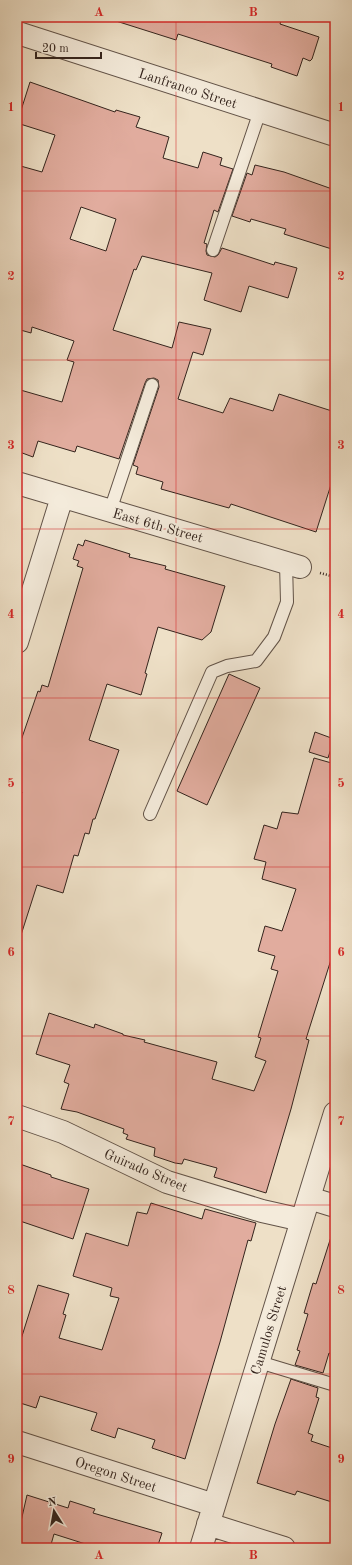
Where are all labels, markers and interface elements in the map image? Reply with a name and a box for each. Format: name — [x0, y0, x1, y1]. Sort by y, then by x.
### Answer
text: A — [94, 6, 104, 19]
text: B — [248, 6, 258, 19]
scale bar — [36, 34, 101, 60]
text: 20 m — [42, 43, 69, 55]
street label: Lanfranco Street — [137, 66, 239, 112]
text: 1 — [7, 101, 15, 114]
text: 1 — [337, 101, 345, 114]
text: 2 — [7, 270, 15, 283]
text: 2 — [337, 270, 345, 283]
text: 3 — [7, 439, 15, 452]
text: 3 — [337, 439, 345, 452]
street label: East 6th Street — [111, 506, 205, 546]
text: 4 — [7, 608, 15, 621]
text: 4 — [337, 608, 345, 621]
text: 5 — [7, 777, 15, 790]
text: 5 — [337, 777, 345, 790]
text: 6 — [7, 946, 15, 959]
text: 6 — [337, 946, 345, 959]
text: 7 — [7, 1115, 15, 1128]
text: 7 — [337, 1115, 345, 1128]
street label: Guirado Street — [102, 1147, 190, 1195]
text: 8 — [7, 1284, 15, 1297]
street label: Camulos Street — [249, 1284, 289, 1377]
text: 8 — [337, 1284, 345, 1297]
text: 9 — [7, 1453, 15, 1466]
text: 9 — [337, 1453, 345, 1466]
street label: Oregon Street — [73, 1455, 158, 1495]
north arrow — [34, 1491, 74, 1531]
text: N — [47, 1496, 58, 1509]
text: A — [94, 1549, 104, 1562]
text: B — [248, 1549, 258, 1562]

